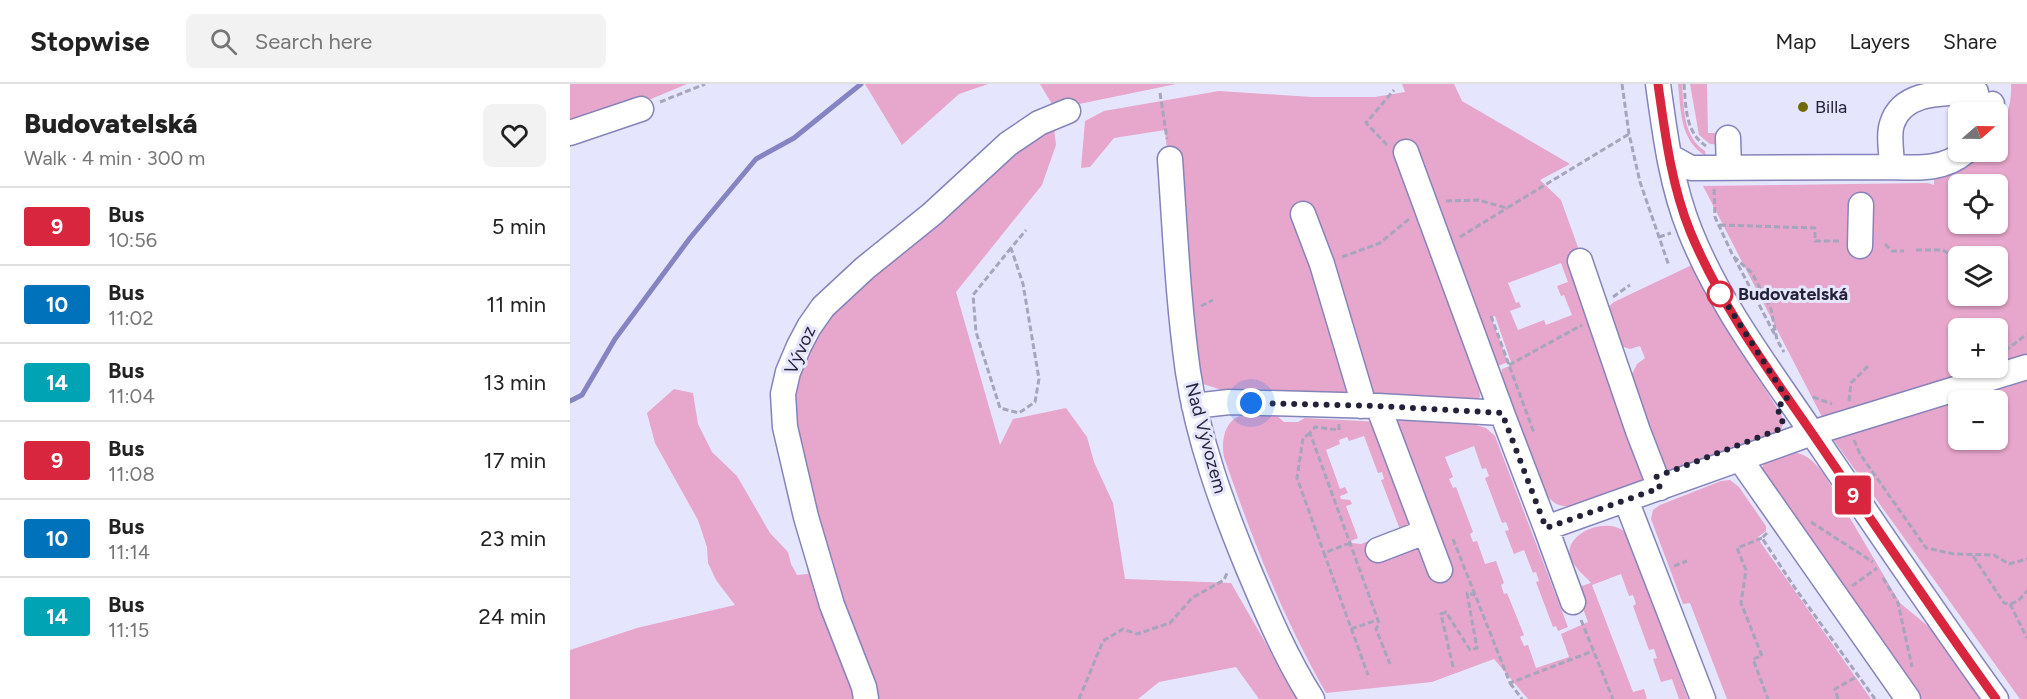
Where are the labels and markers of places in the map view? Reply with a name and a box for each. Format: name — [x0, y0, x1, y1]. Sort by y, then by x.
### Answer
place label: Billa — [1815, 96, 1847, 118]
marker: Billa — [1796, 100, 1810, 114]
marker: Budovatelská — [1707, 281, 1733, 307]
place label: Budovatelská — [1738, 283, 1848, 305]

